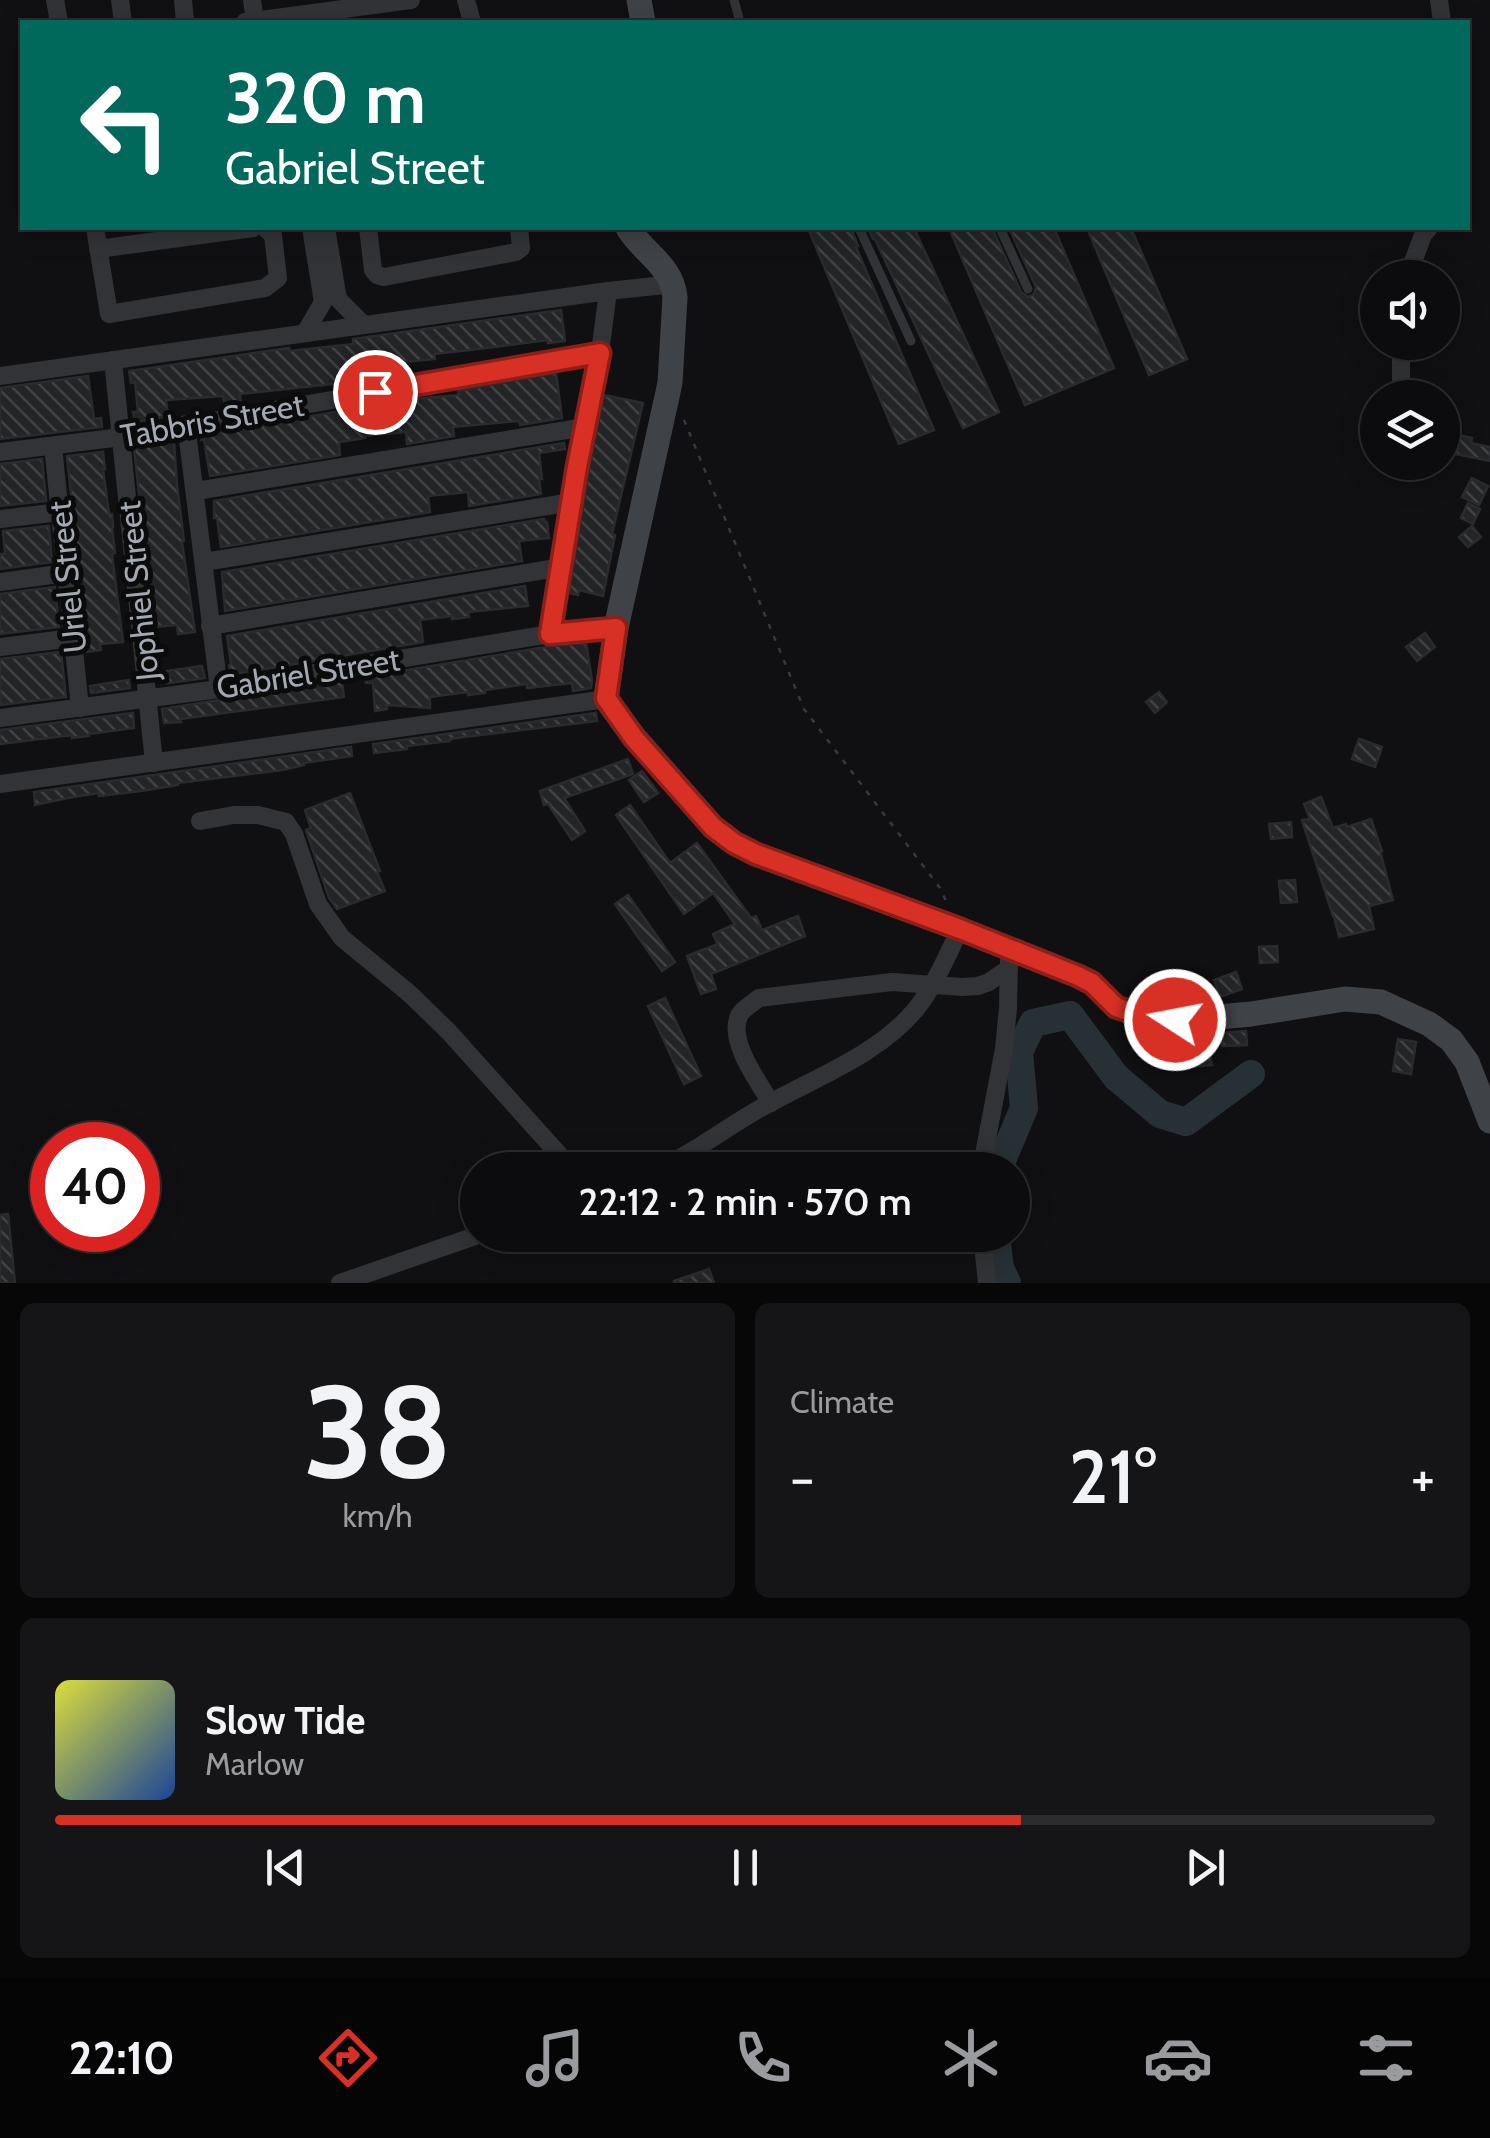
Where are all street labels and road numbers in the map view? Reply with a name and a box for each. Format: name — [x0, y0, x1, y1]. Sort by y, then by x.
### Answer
street label: Tabbris Street — [117, 385, 307, 455]
street label: Uriel Street — [40, 499, 94, 655]
street label: Jophiel Street — [109, 499, 167, 684]
street label: Gabriel Street — [214, 639, 403, 707]

